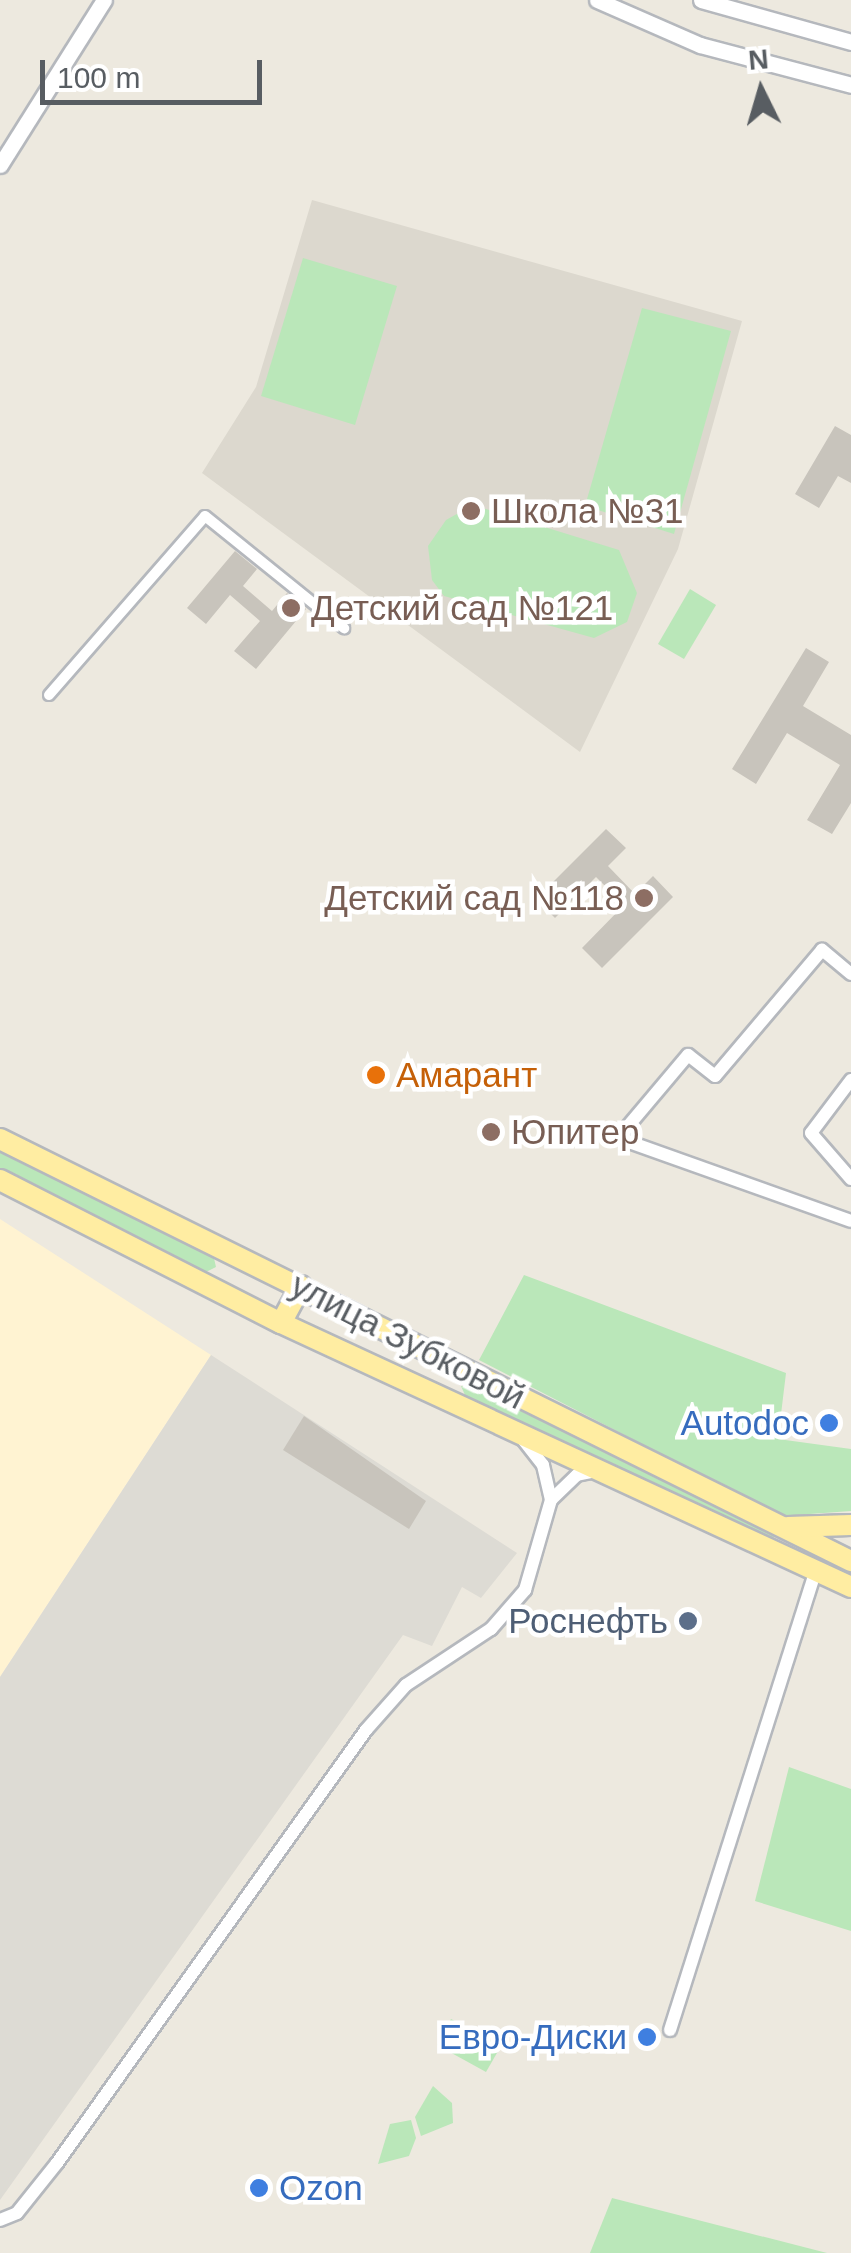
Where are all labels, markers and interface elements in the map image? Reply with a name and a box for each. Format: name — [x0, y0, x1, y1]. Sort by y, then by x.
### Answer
scale bar — [45, 40, 268, 102]
north arrow — [711, 40, 811, 140]
text: N — [747, 43, 770, 76]
text: 100 m — [57, 61, 140, 94]
place label: Школа №31 — [491, 490, 684, 532]
marker: Школа №31 — [460, 500, 482, 522]
place label: Детский сад №121 — [311, 587, 613, 629]
marker: Детский сад №121 — [280, 597, 302, 619]
place label: Детский сад №118 — [324, 877, 624, 919]
marker: Детский сад №118 — [633, 887, 655, 909]
place label: Амарант — [396, 1054, 537, 1096]
marker: Амарант — [365, 1064, 387, 1086]
place label: Юпитер — [511, 1111, 639, 1153]
marker: Юпитер — [480, 1121, 502, 1143]
street label: улица Зубковой — [284, 1264, 532, 1418]
place label: Autodoc — [681, 1402, 809, 1444]
marker: Autodoc — [818, 1412, 840, 1434]
place label: Роснефть — [508, 1600, 668, 1642]
marker: Роснефть — [677, 1610, 699, 1632]
place label: Евро-Диски — [439, 2016, 627, 2058]
marker: Евро-Диски — [636, 2026, 658, 2048]
place label: Ozon — [279, 2167, 363, 2209]
marker: Ozon — [248, 2177, 270, 2199]

